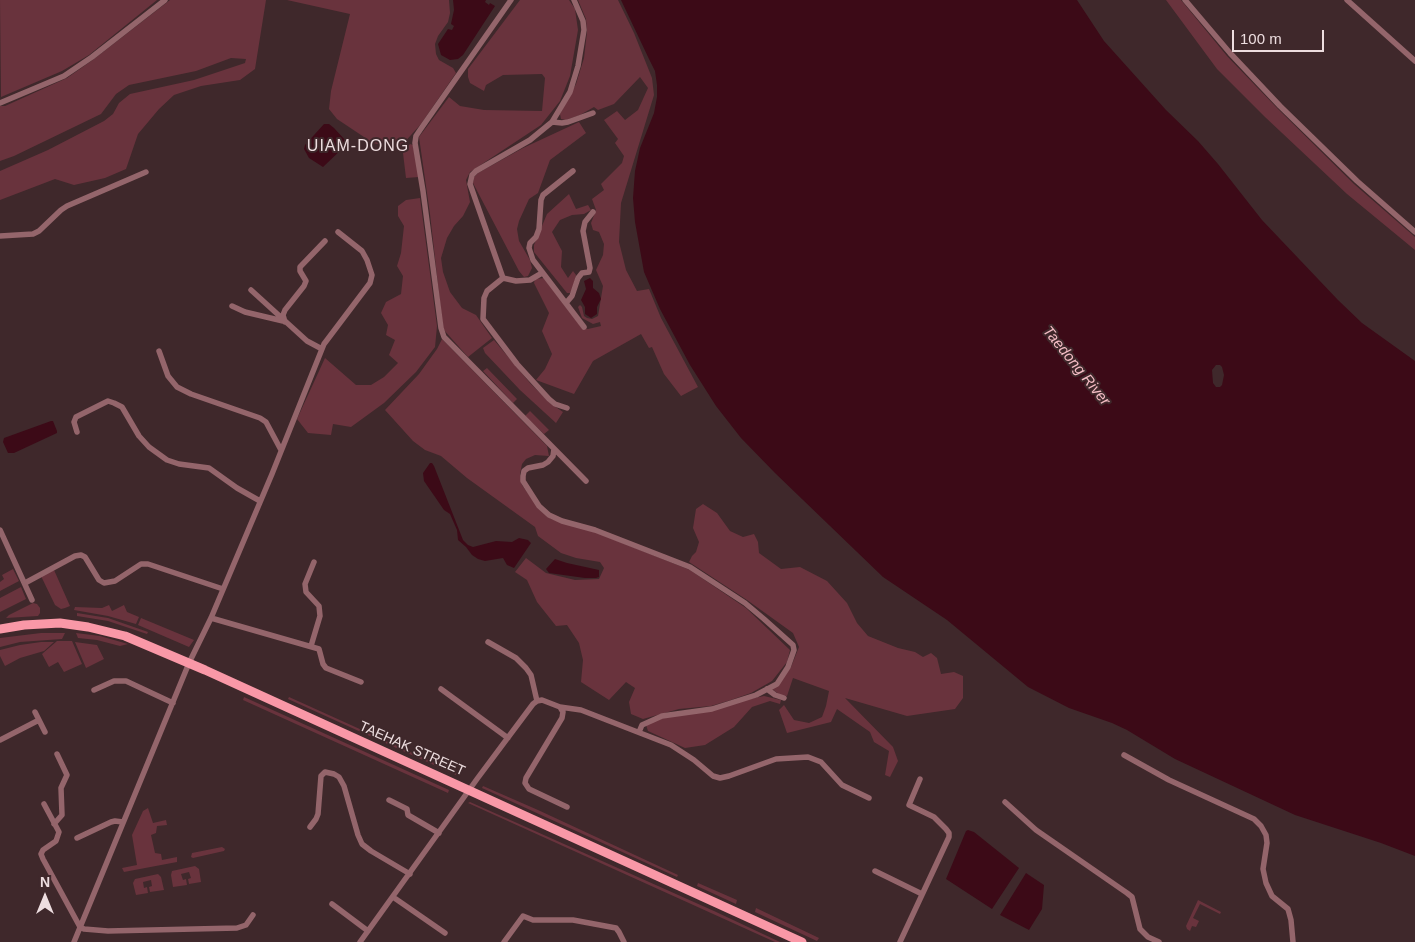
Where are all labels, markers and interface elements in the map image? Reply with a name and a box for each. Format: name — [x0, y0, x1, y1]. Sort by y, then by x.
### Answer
scale bar — [1235, 20, 1328, 52]
text: 100 m — [1240, 30, 1282, 47]
district label: UIAM-DONG — [306, 137, 410, 157]
water label: Taedong River — [1038, 323, 1114, 409]
street label: TAEHAK STREET — [356, 718, 468, 780]
north arrow — [20, 872, 70, 922]
text: N — [40, 874, 50, 890]

